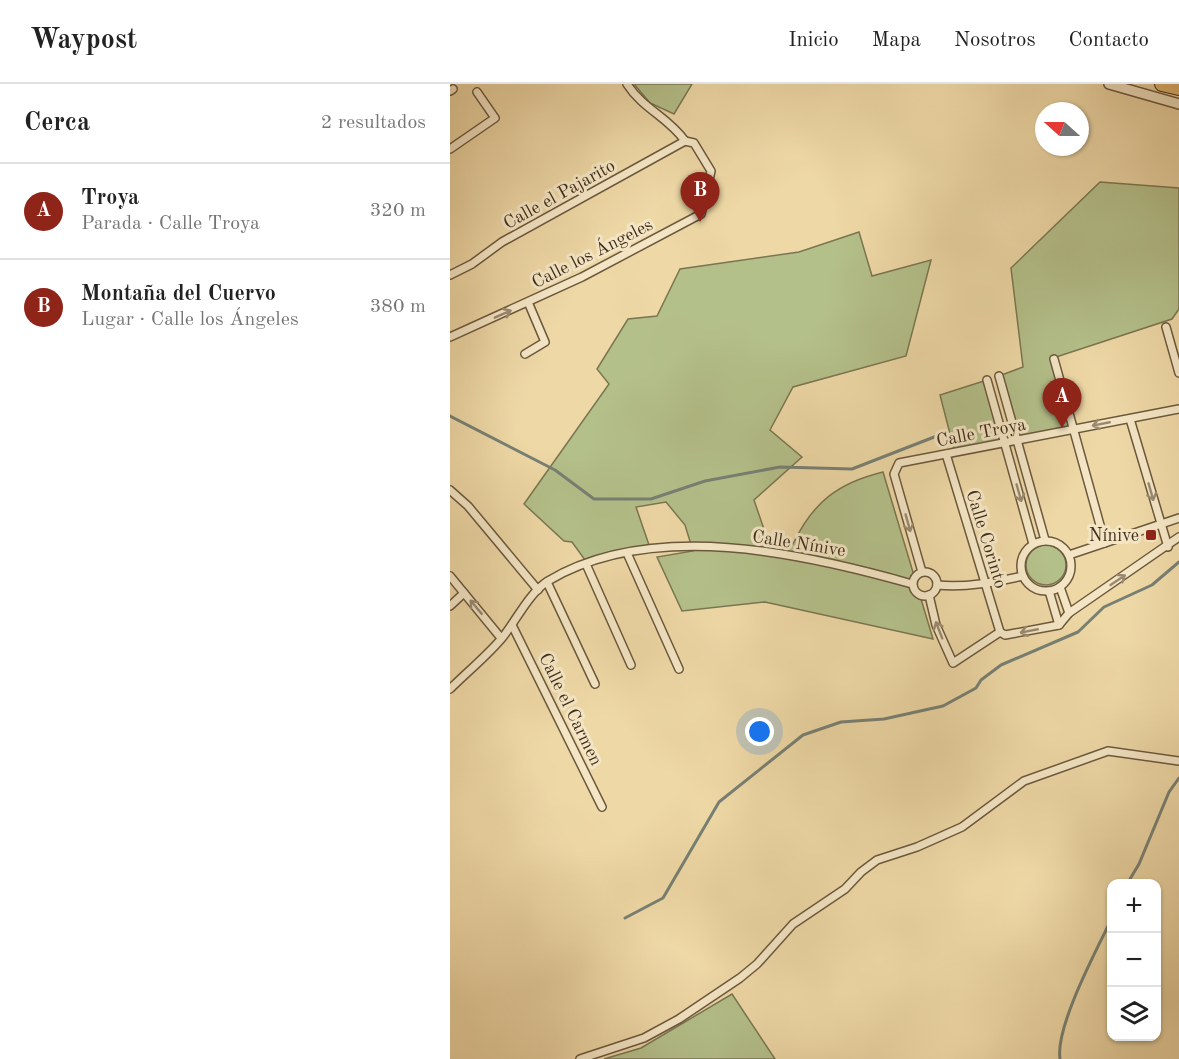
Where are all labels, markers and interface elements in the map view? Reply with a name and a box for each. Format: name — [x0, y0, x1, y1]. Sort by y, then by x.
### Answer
text: Waypost — [30, 27, 137, 55]
text: Inicio — [788, 30, 839, 51]
text: Mapa — [872, 30, 921, 51]
text: Nosotros — [954, 30, 1036, 51]
text: Contacto — [1069, 30, 1149, 51]
north arrow — [1035, 102, 1089, 156]
text: Cerca — [24, 110, 90, 136]
text: 2 resultados — [321, 113, 426, 133]
street label: Calle el Pajarito — [501, 157, 618, 233]
pin: B — [680, 172, 720, 222]
text: Troya — [81, 187, 139, 209]
text: A — [36, 201, 51, 221]
text: 320 m — [370, 201, 426, 221]
street label: Calle los Ángeles — [527, 212, 656, 292]
text: Parada · Calle Troya — [81, 214, 260, 234]
text: Montaña del Cuervo — [81, 283, 276, 305]
text: B — [36, 297, 51, 317]
text: 380 m — [370, 297, 426, 317]
one-way arrow — [494, 307, 512, 319]
text: Lugar · Calle los Ángeles — [81, 310, 299, 330]
pin: A — [1042, 378, 1082, 428]
street label: Calle Troya — [935, 415, 1028, 450]
one-way arrow — [1092, 419, 1111, 430]
one-way arrow — [1146, 482, 1157, 501]
one-way arrow — [1014, 484, 1025, 503]
street label: Calle Corinto — [963, 488, 1010, 591]
one-way arrow — [903, 513, 914, 532]
place label: Nínive — [1089, 527, 1139, 545]
street label: Calle Nínive — [751, 528, 847, 560]
marker: Nínive — [1144, 528, 1158, 542]
one-way arrow — [1109, 574, 1126, 587]
one-way arrow — [469, 599, 482, 615]
one-way arrow — [932, 621, 943, 640]
one-way arrow — [1020, 626, 1039, 637]
street label: Calle el Carmen — [535, 650, 605, 769]
your location — [745, 717, 774, 746]
map controls — [1107, 879, 1161, 1041]
button: + — [1107, 879, 1161, 933]
button: − — [1107, 933, 1161, 987]
button: layers — [1107, 987, 1161, 1041]

